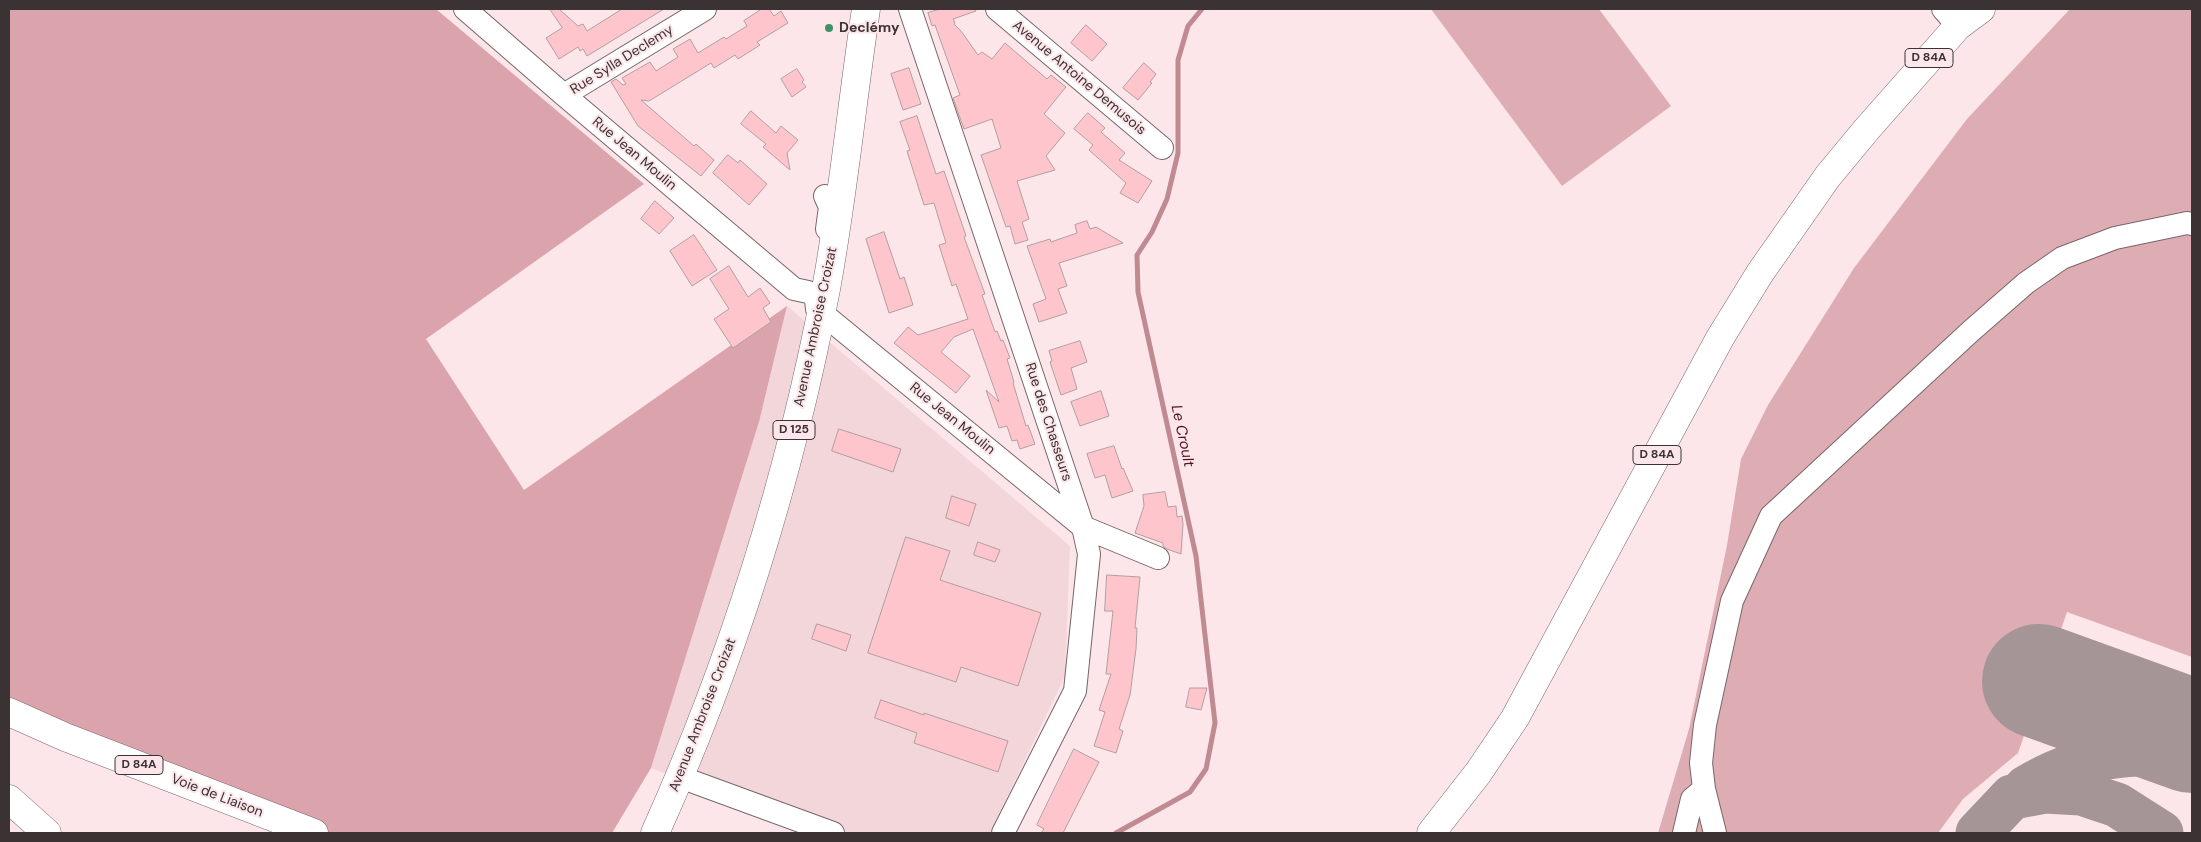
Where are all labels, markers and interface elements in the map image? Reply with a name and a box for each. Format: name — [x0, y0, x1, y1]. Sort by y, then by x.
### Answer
street label: Avenue Antoine Demusois — [1009, 17, 1149, 139]
place label: Declémy — [839, 20, 899, 36]
street label: Rue Sylla Declemy — [567, 22, 677, 98]
marker: Declémy — [823, 22, 835, 34]
road number: D 84A — [1905, 48, 1953, 68]
street label: Rue Jean Moulin — [588, 114, 680, 194]
street label: Avenue Ambroise Croizat — [791, 246, 841, 408]
street label: Rue des Chasseurs — [1021, 361, 1075, 483]
street label: Rue Jean Moulin — [906, 379, 998, 459]
water label: Le Croult — [1167, 403, 1197, 469]
road number: D 125 — [773, 420, 815, 440]
road number: D 84A — [1633, 446, 1681, 464]
street label: Avenue Ambroise Croizat — [666, 636, 740, 794]
road number: D 84A — [115, 756, 163, 774]
street label: Voie de Liaison — [169, 771, 265, 821]

